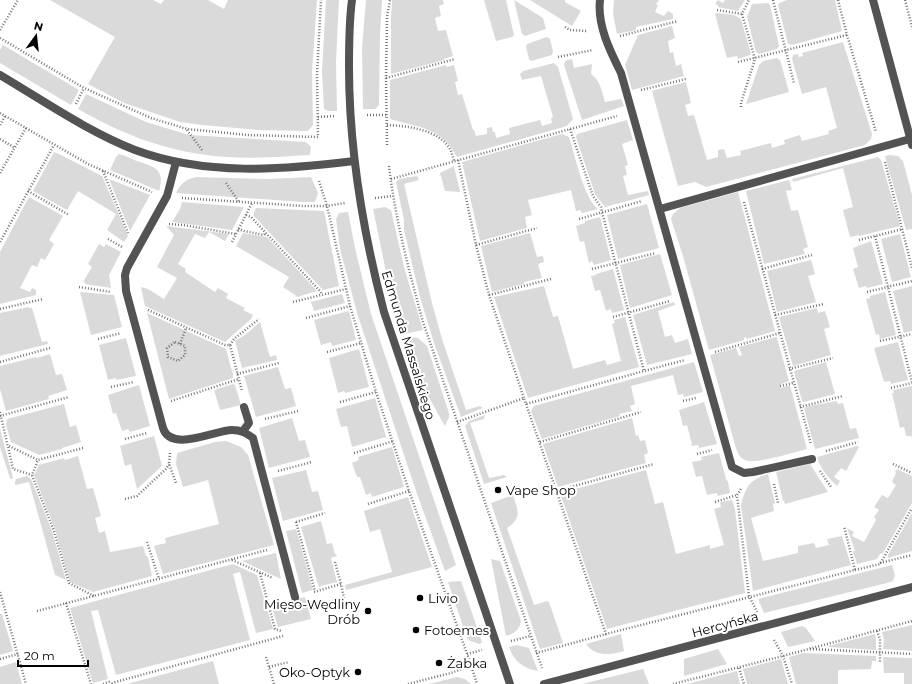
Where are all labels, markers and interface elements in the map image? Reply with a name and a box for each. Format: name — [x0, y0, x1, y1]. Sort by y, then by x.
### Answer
north arrow — [16, 16, 56, 56]
text: N — [32, 18, 45, 34]
street label: Edmunda Massalskiego — [379, 269, 439, 421]
place label: Vape Shop — [506, 482, 576, 498]
marker: Vape Shop — [493, 485, 503, 495]
place label: Livio — [428, 590, 458, 606]
marker: Livio — [415, 593, 425, 603]
place label: Mięso-Wędliny Drób — [264, 596, 361, 627]
marker: Mięso-Wędliny Drób — [363, 606, 373, 616]
street label: Hercyńska — [690, 607, 760, 641]
place label: Fotoemes — [424, 622, 489, 638]
marker: Fotoemes — [411, 625, 421, 635]
scale bar — [18, 642, 88, 668]
text: 20 m — [24, 648, 55, 663]
place label: Żabka — [447, 655, 487, 671]
marker: Żabka — [434, 658, 444, 668]
place label: Oko-Optyk — [279, 664, 350, 680]
marker: Oko-Optyk — [353, 667, 363, 677]

